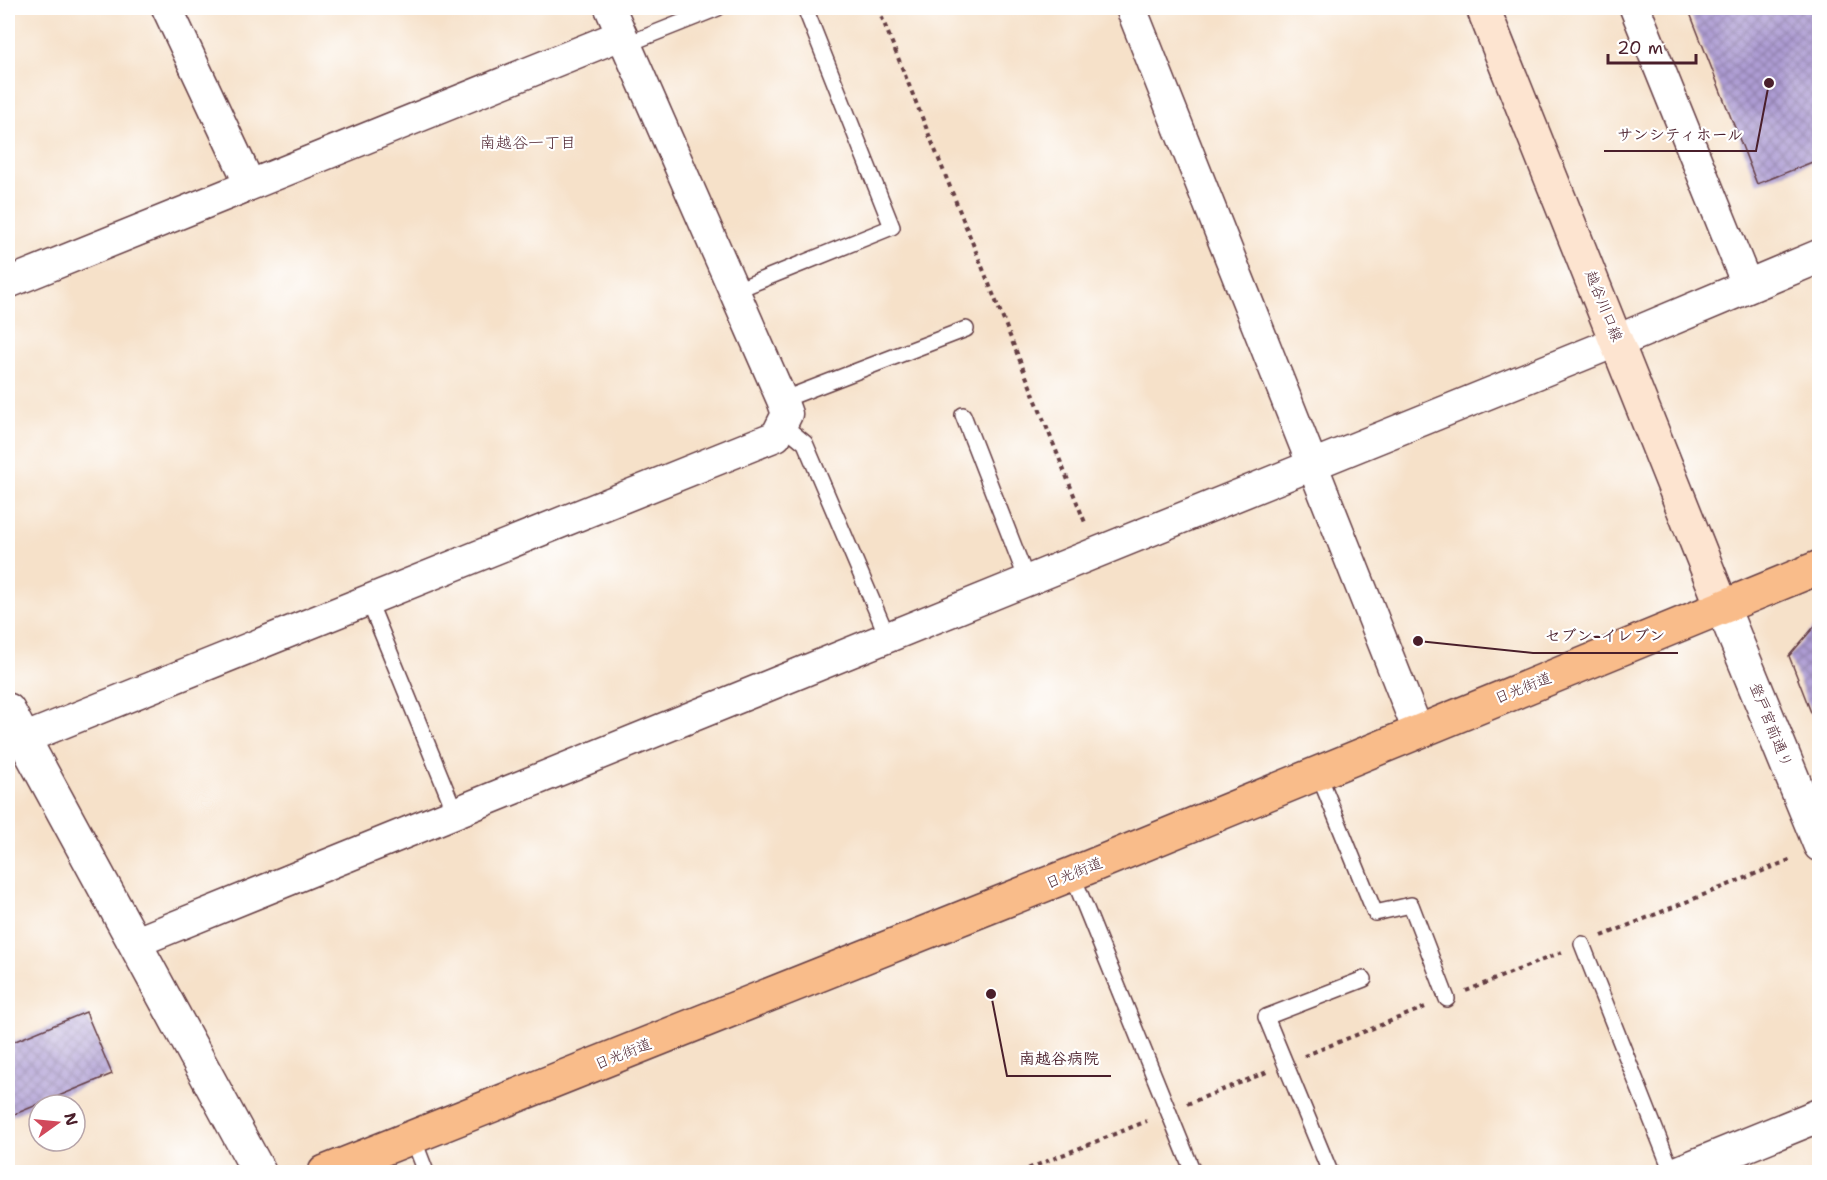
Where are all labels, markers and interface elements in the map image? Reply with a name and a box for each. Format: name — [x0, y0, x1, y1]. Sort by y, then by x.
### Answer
scale bar — [1608, 27, 1696, 65]
text: 20 m — [1617, 36, 1663, 60]
callout: サンシティホール — [1604, 117, 1756, 151]
text: サンシティホール — [1617, 124, 1743, 145]
district label: 南越谷一丁目 — [480, 132, 576, 153]
street label: 越谷川口線 — [1581, 267, 1627, 345]
callout: セブン-イレブン — [1533, 619, 1678, 653]
text: セブン-イレブン — [1545, 625, 1665, 646]
street label: 日光街道 — [1491, 667, 1555, 709]
street label: 登戸宮前通り — [1745, 680, 1797, 770]
street label: 日光街道 — [1042, 852, 1106, 894]
street label: 日光街道 — [591, 1033, 655, 1075]
callout: 南越谷病院 — [1007, 1042, 1111, 1076]
text: 南越谷病院 — [1019, 1048, 1099, 1069]
north arrow — [27, 1093, 87, 1153]
text: N — [59, 1110, 83, 1128]

